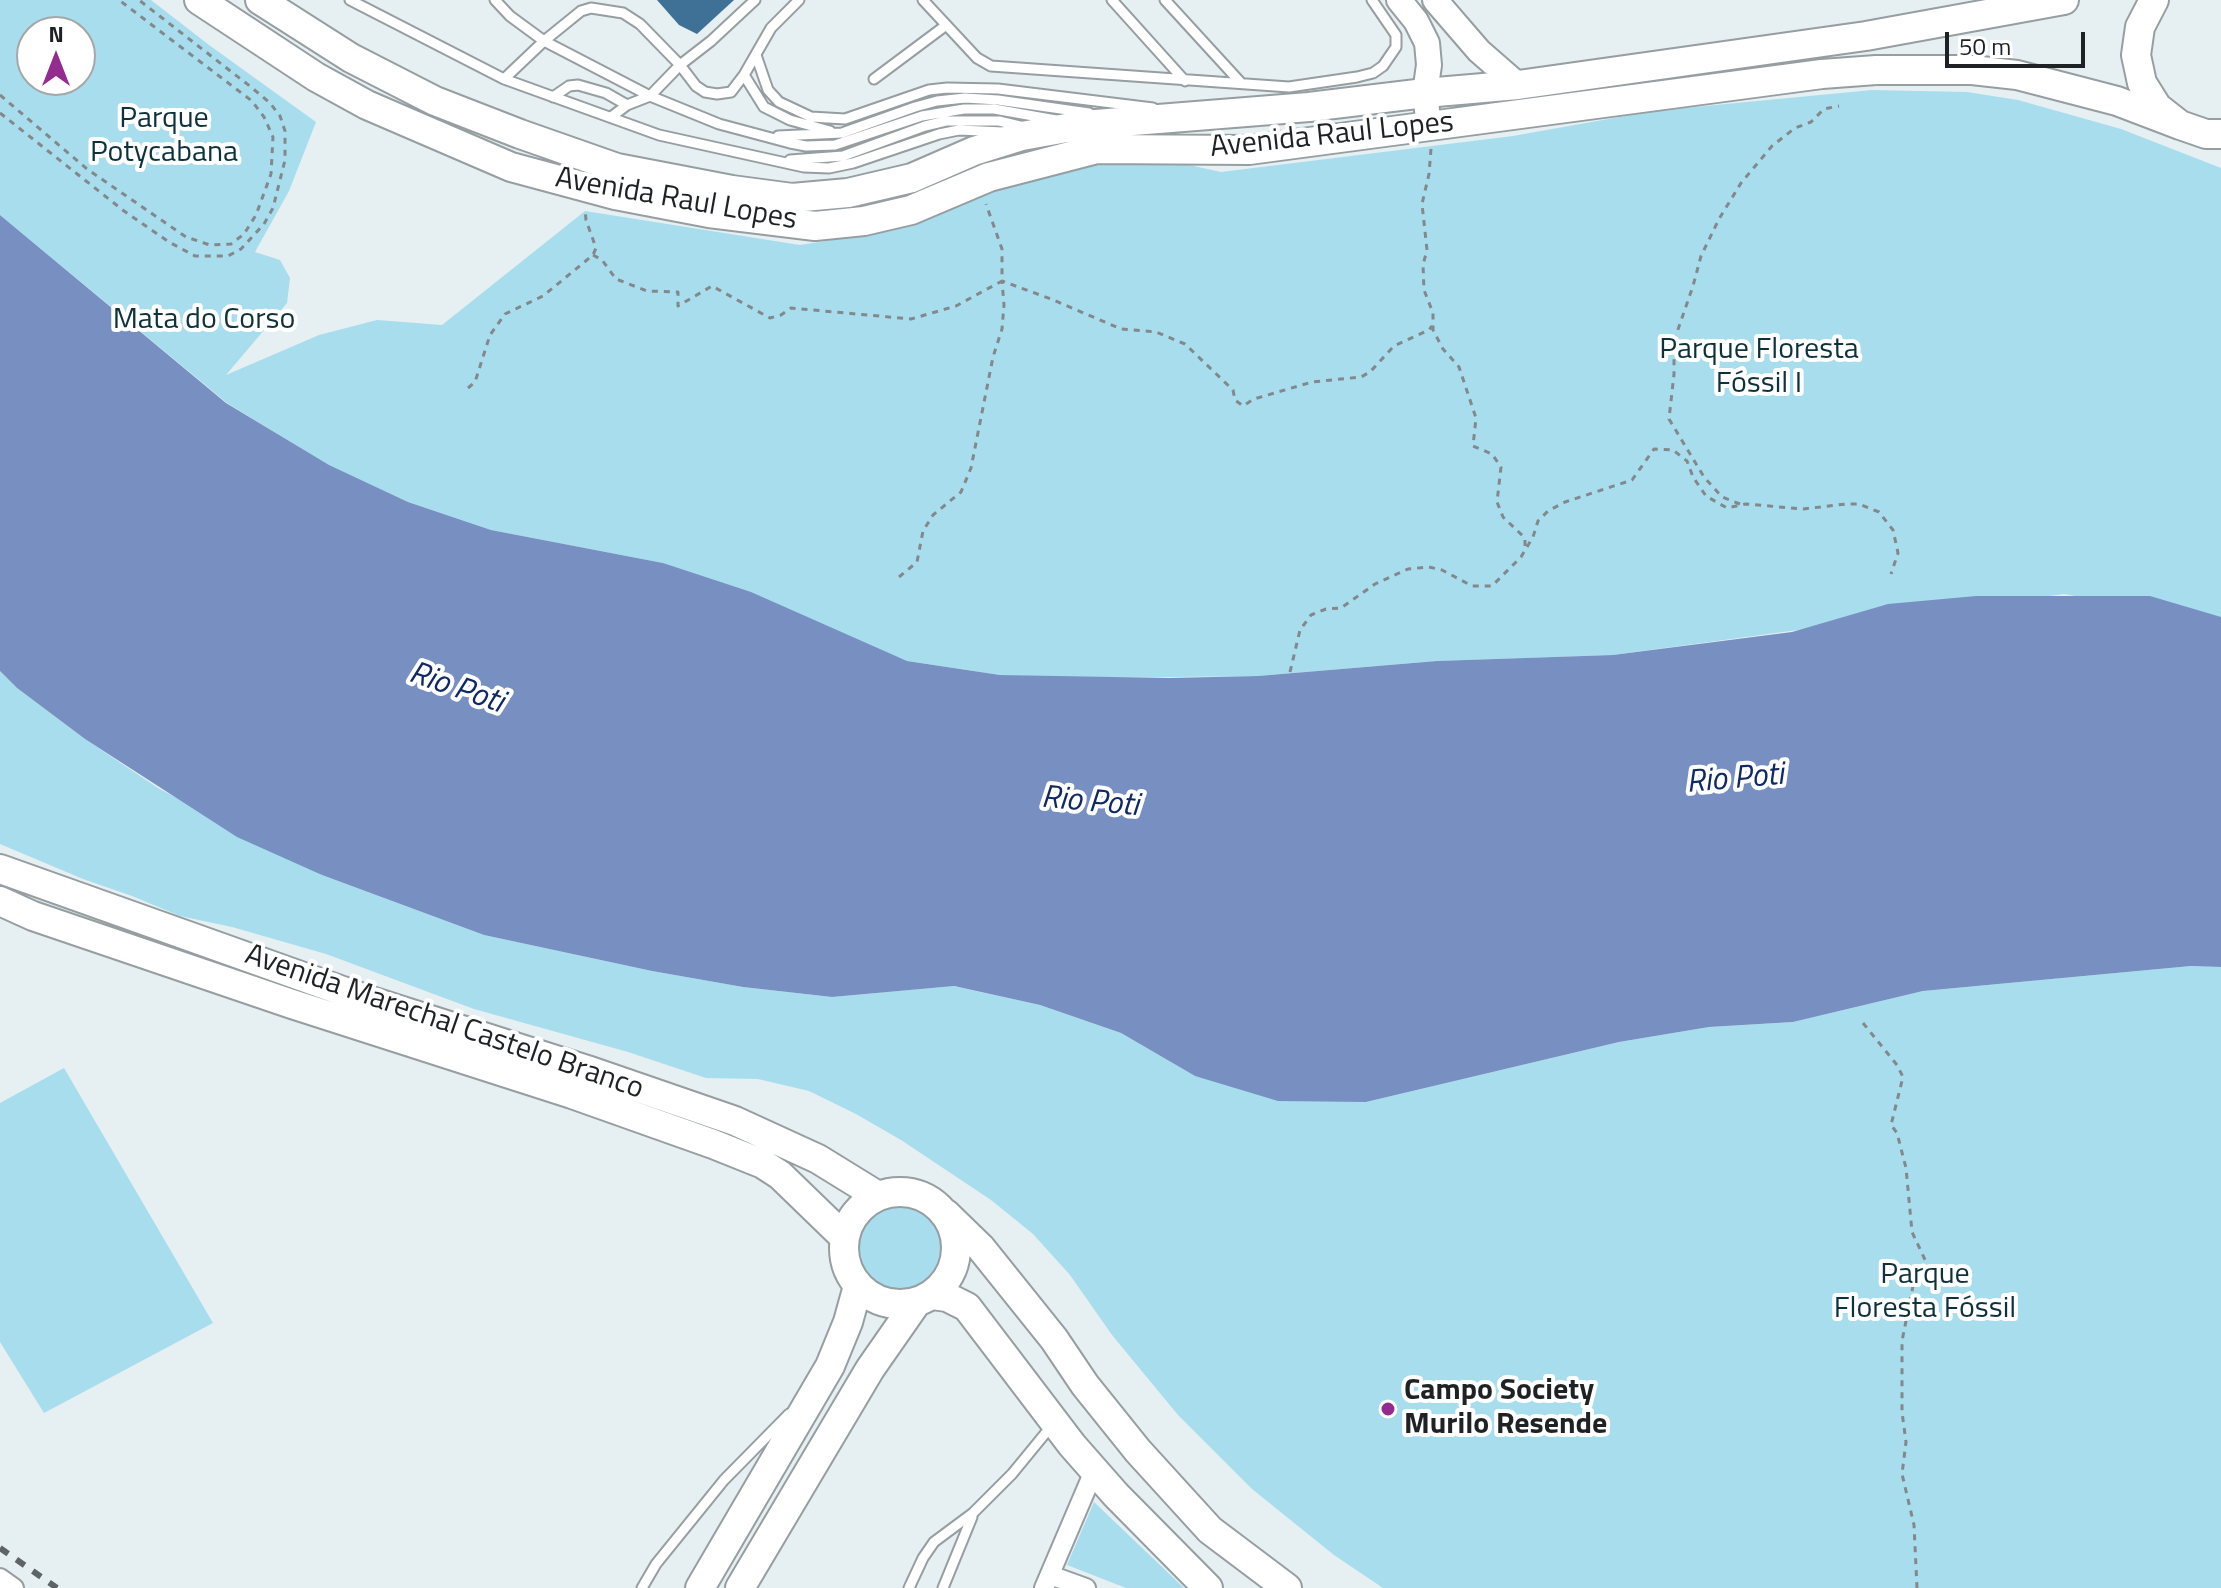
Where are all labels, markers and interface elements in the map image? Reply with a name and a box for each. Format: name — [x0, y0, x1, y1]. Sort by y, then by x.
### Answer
north arrow — [16, 16, 96, 96]
scale bar — [1949, 16, 2089, 66]
text: N — [48, 17, 64, 51]
text: 50 m — [1959, 28, 2011, 64]
park label: Parque Potycabana — [90, 102, 238, 172]
street label: Avenida Raul Lopes — [1208, 105, 1456, 167]
street label: Avenida Raul Lopes — [552, 161, 800, 239]
park label: Mata do Corso — [113, 303, 295, 339]
park label: Parque Floresta Fóssil I — [1659, 333, 1859, 404]
water label: Rio Poti — [404, 655, 508, 723]
water label: Rio Poti — [1685, 757, 1785, 803]
water label: Rio Poti — [1040, 780, 1140, 826]
street label: Avenida Marechal Castelo Branco — [240, 938, 648, 1108]
park label: Parque Floresta Fóssil — [1834, 1258, 2016, 1328]
place label: Campo Society Murilo Resende — [1404, 1374, 1607, 1444]
marker: Campo Society Murilo Resende — [1379, 1400, 1397, 1418]

